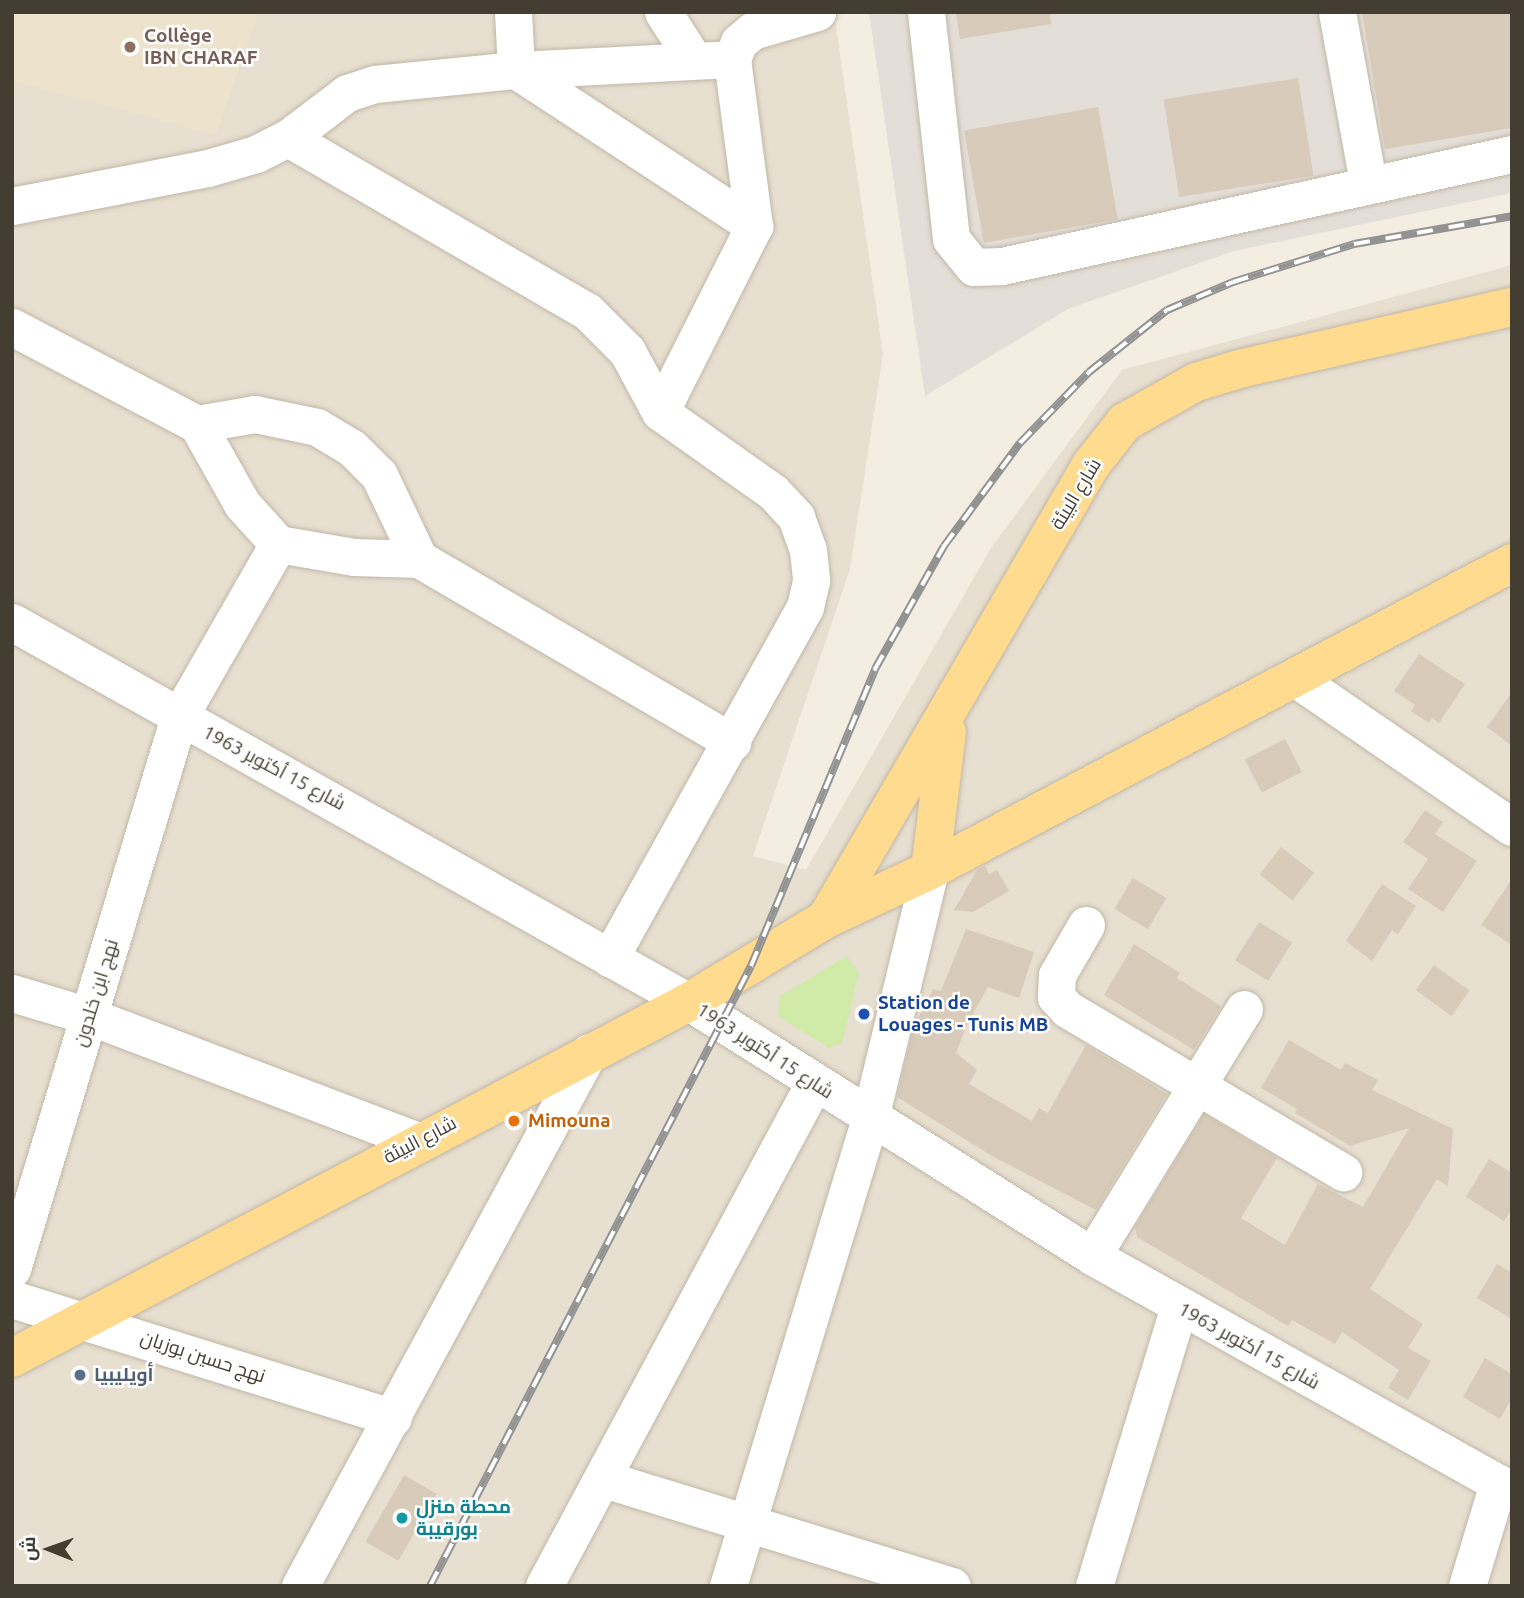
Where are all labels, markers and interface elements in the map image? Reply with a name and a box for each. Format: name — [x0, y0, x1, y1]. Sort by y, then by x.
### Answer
place label: Collège IBN CHARAF — [144, 25, 257, 69]
marker: Collège IBN CHARAF — [122, 39, 138, 55]
street label: شارع البيئة — [1046, 454, 1106, 534]
street label: شارع 15 أكتوبر 1963 — [199, 721, 349, 815]
street label: نهج ابن خلدون — [69, 936, 123, 1050]
place label: Station de Louages - Tunis MB — [878, 992, 1048, 1036]
street label: شارع 15 أكتوبر 1963 — [692, 998, 838, 1104]
marker: Station de Louages - Tunis MB — [856, 1006, 872, 1022]
place label: Mimouna — [528, 1110, 611, 1132]
street label: شارع البيئة — [380, 1111, 460, 1169]
marker: Mimouna — [506, 1113, 522, 1129]
street label: شارع 15 أكتوبر 1963 — [1174, 1298, 1324, 1394]
street label: نهج حسين بوزيان — [138, 1326, 268, 1388]
place label: أويليبيا — [94, 1364, 153, 1386]
marker: أويليبيا — [72, 1367, 88, 1383]
place label: محطة منزل بورقيبة — [416, 1496, 511, 1540]
marker: محطة منزل بورقيبة — [394, 1510, 410, 1526]
north arrow — [14, 1514, 84, 1584]
text: ش — [17, 1536, 39, 1561]

